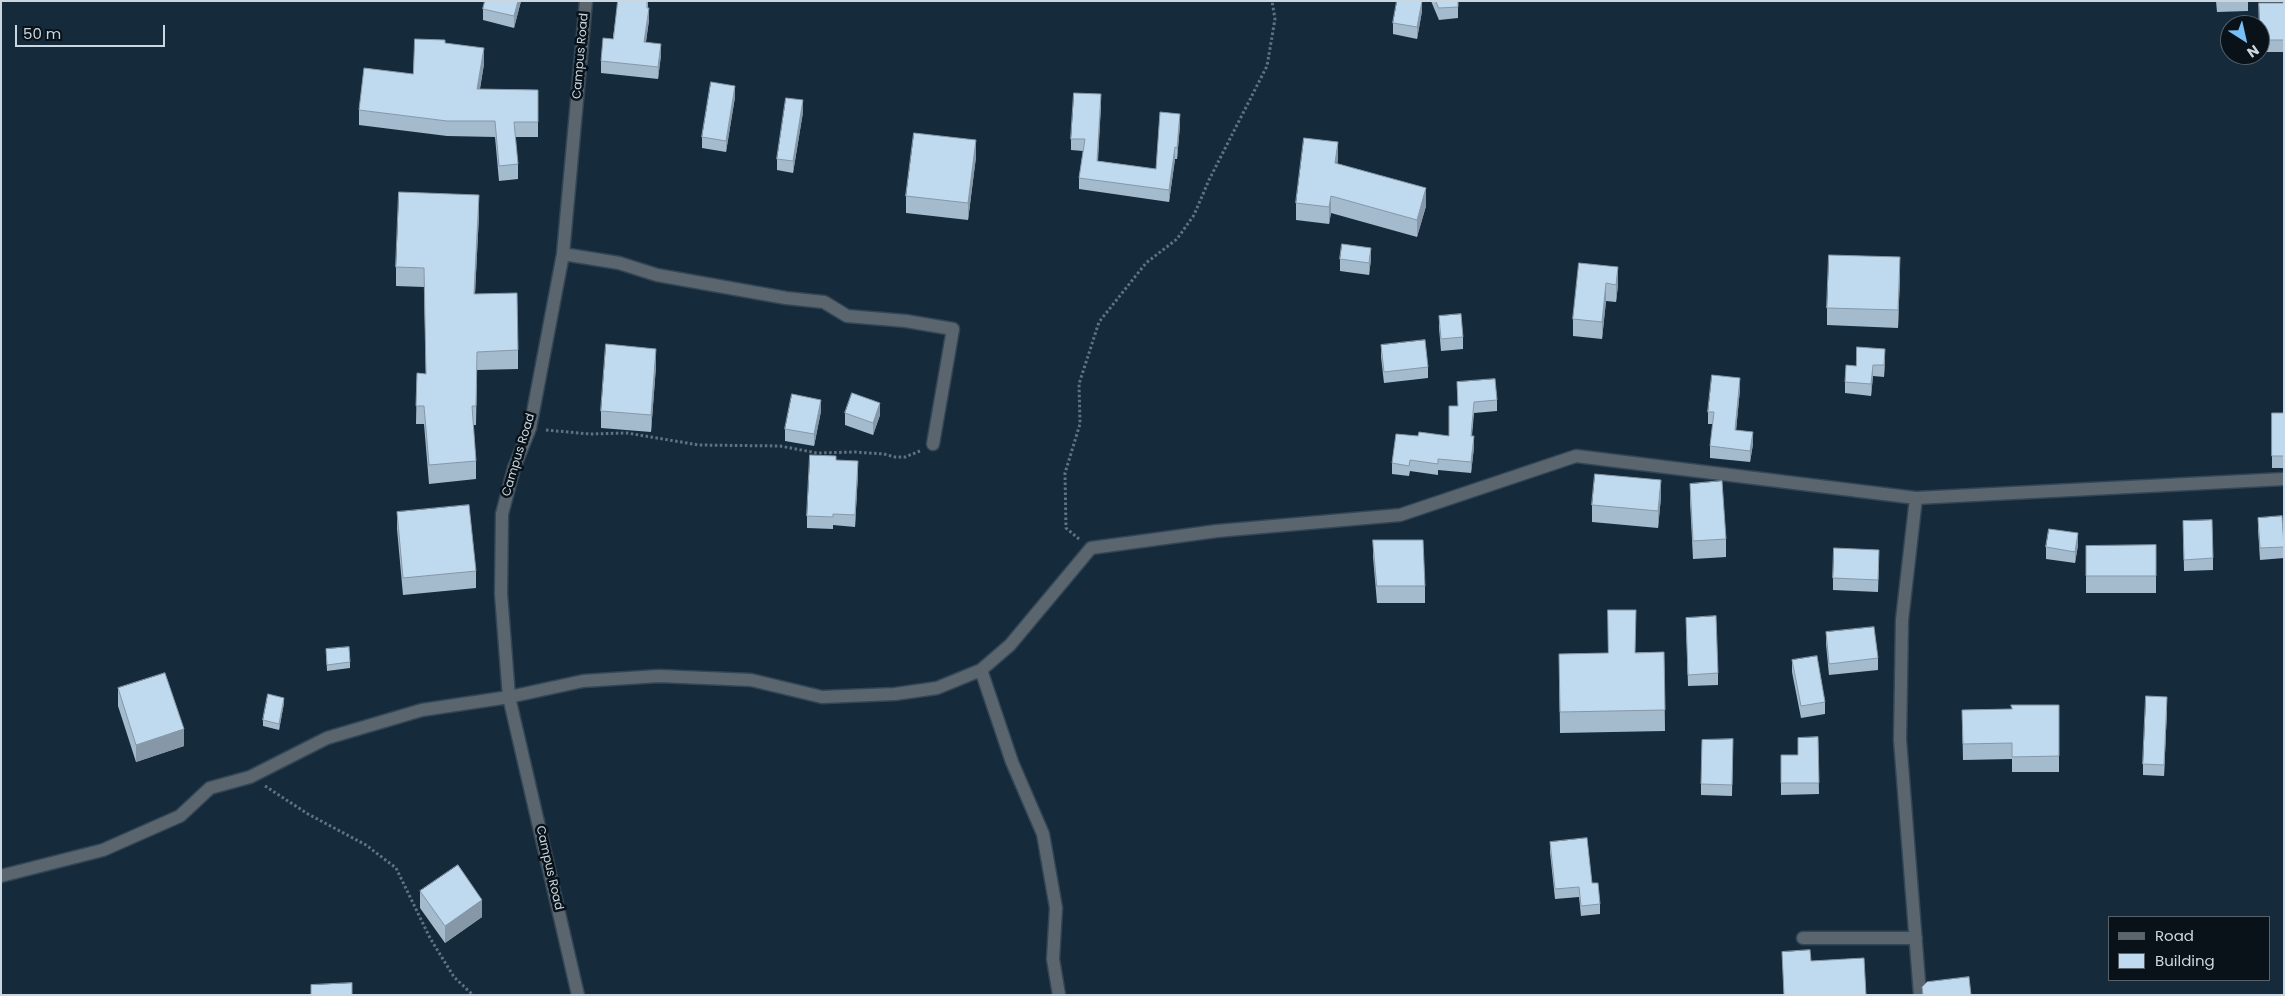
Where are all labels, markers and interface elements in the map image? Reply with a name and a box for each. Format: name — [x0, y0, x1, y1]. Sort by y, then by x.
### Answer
street label: Campus Road — [570, 12, 592, 100]
scale bar — [18, 15, 168, 47]
north arrow — [2220, 15, 2270, 65]
text: 50 m — [23, 23, 61, 44]
text: N — [2243, 40, 2263, 63]
street label: Campus Road — [500, 412, 538, 498]
street label: Campus Road — [532, 824, 566, 912]
legend — [2108, 916, 2270, 981]
text: Road — [2155, 925, 2194, 946]
text: Building — [2155, 950, 2215, 971]

